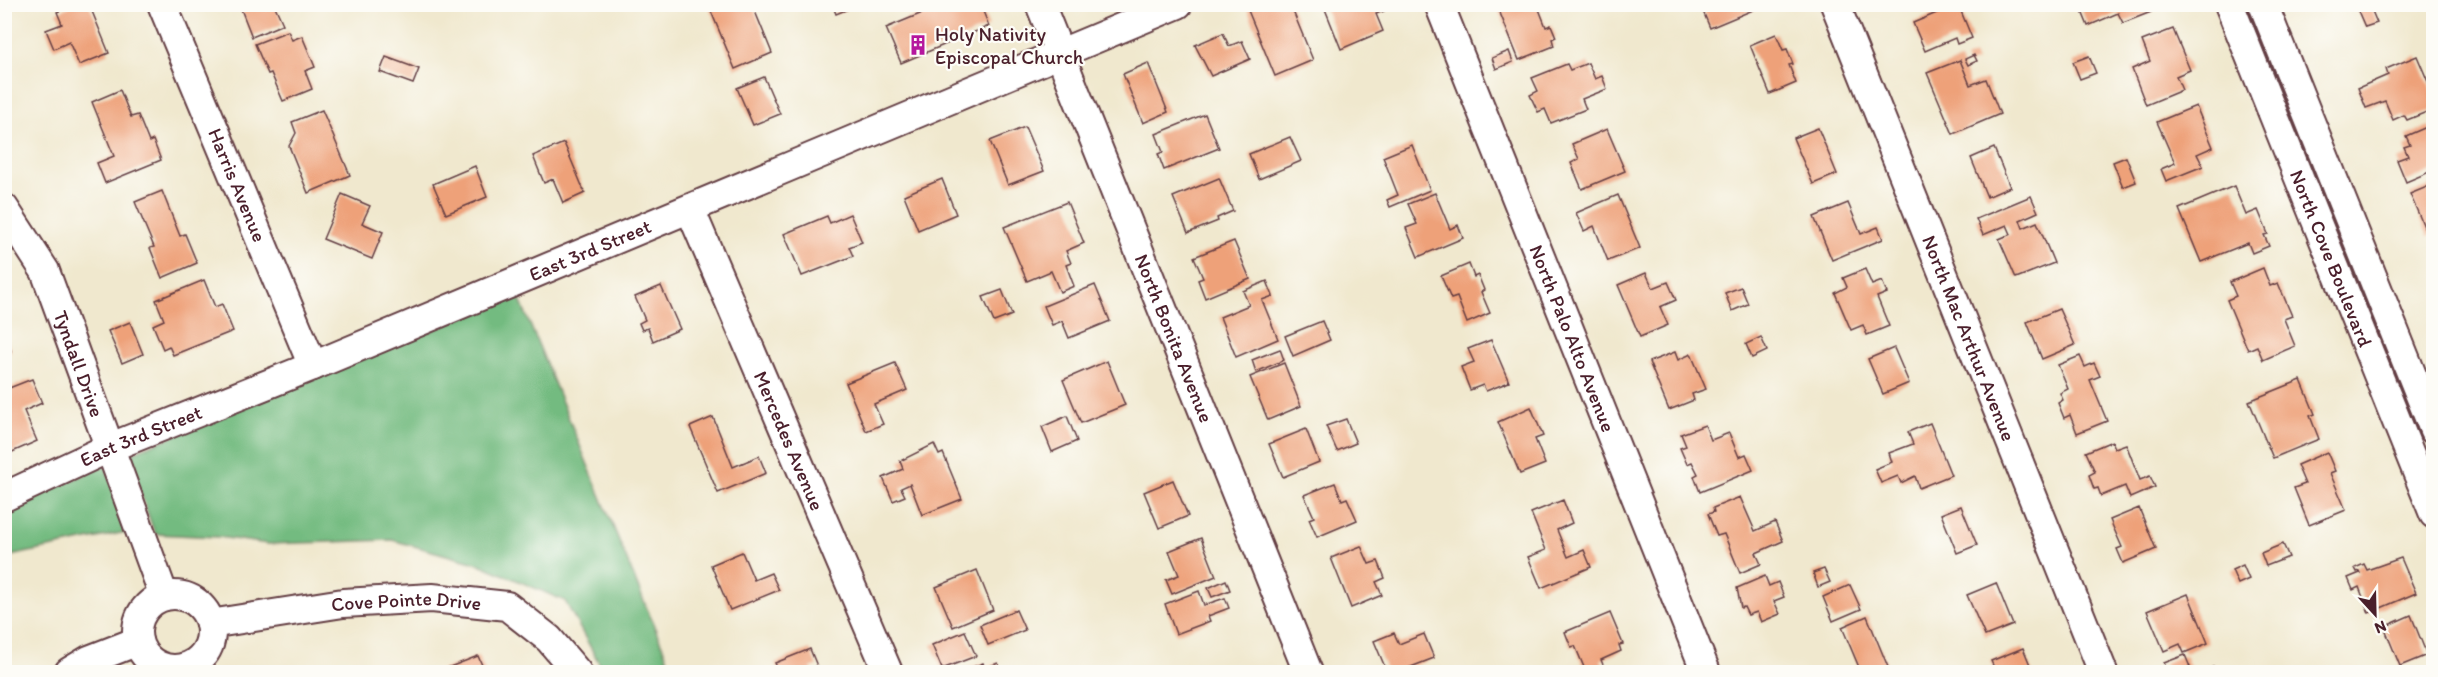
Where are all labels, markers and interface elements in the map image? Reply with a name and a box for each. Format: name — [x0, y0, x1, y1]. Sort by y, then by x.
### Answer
place label: Holy Nativity Episcopal Church — [935, 22, 1084, 69]
building icon: Holy Nativity Episcopal Church — [906, 33, 930, 57]
street label: Harris Avenue — [203, 124, 272, 245]
street label: North Cove Boulevard — [2285, 166, 2378, 351]
street label: East 3rd Street — [525, 214, 655, 286]
street label: North Mac Arthur Avenue — [1917, 232, 2021, 444]
street label: North Palo Alto Avenue — [1524, 241, 1621, 435]
street label: North Bonita Avenue — [1129, 250, 1219, 426]
street label: Tyndall Drive — [49, 307, 109, 420]
street label: Mercedes Avenue — [749, 367, 829, 514]
street label: East 3rd Street — [76, 400, 205, 472]
north arrow — [2345, 584, 2405, 644]
street label: Cove Pointe Drive — [329, 586, 482, 617]
text: N — [2372, 617, 2389, 638]

